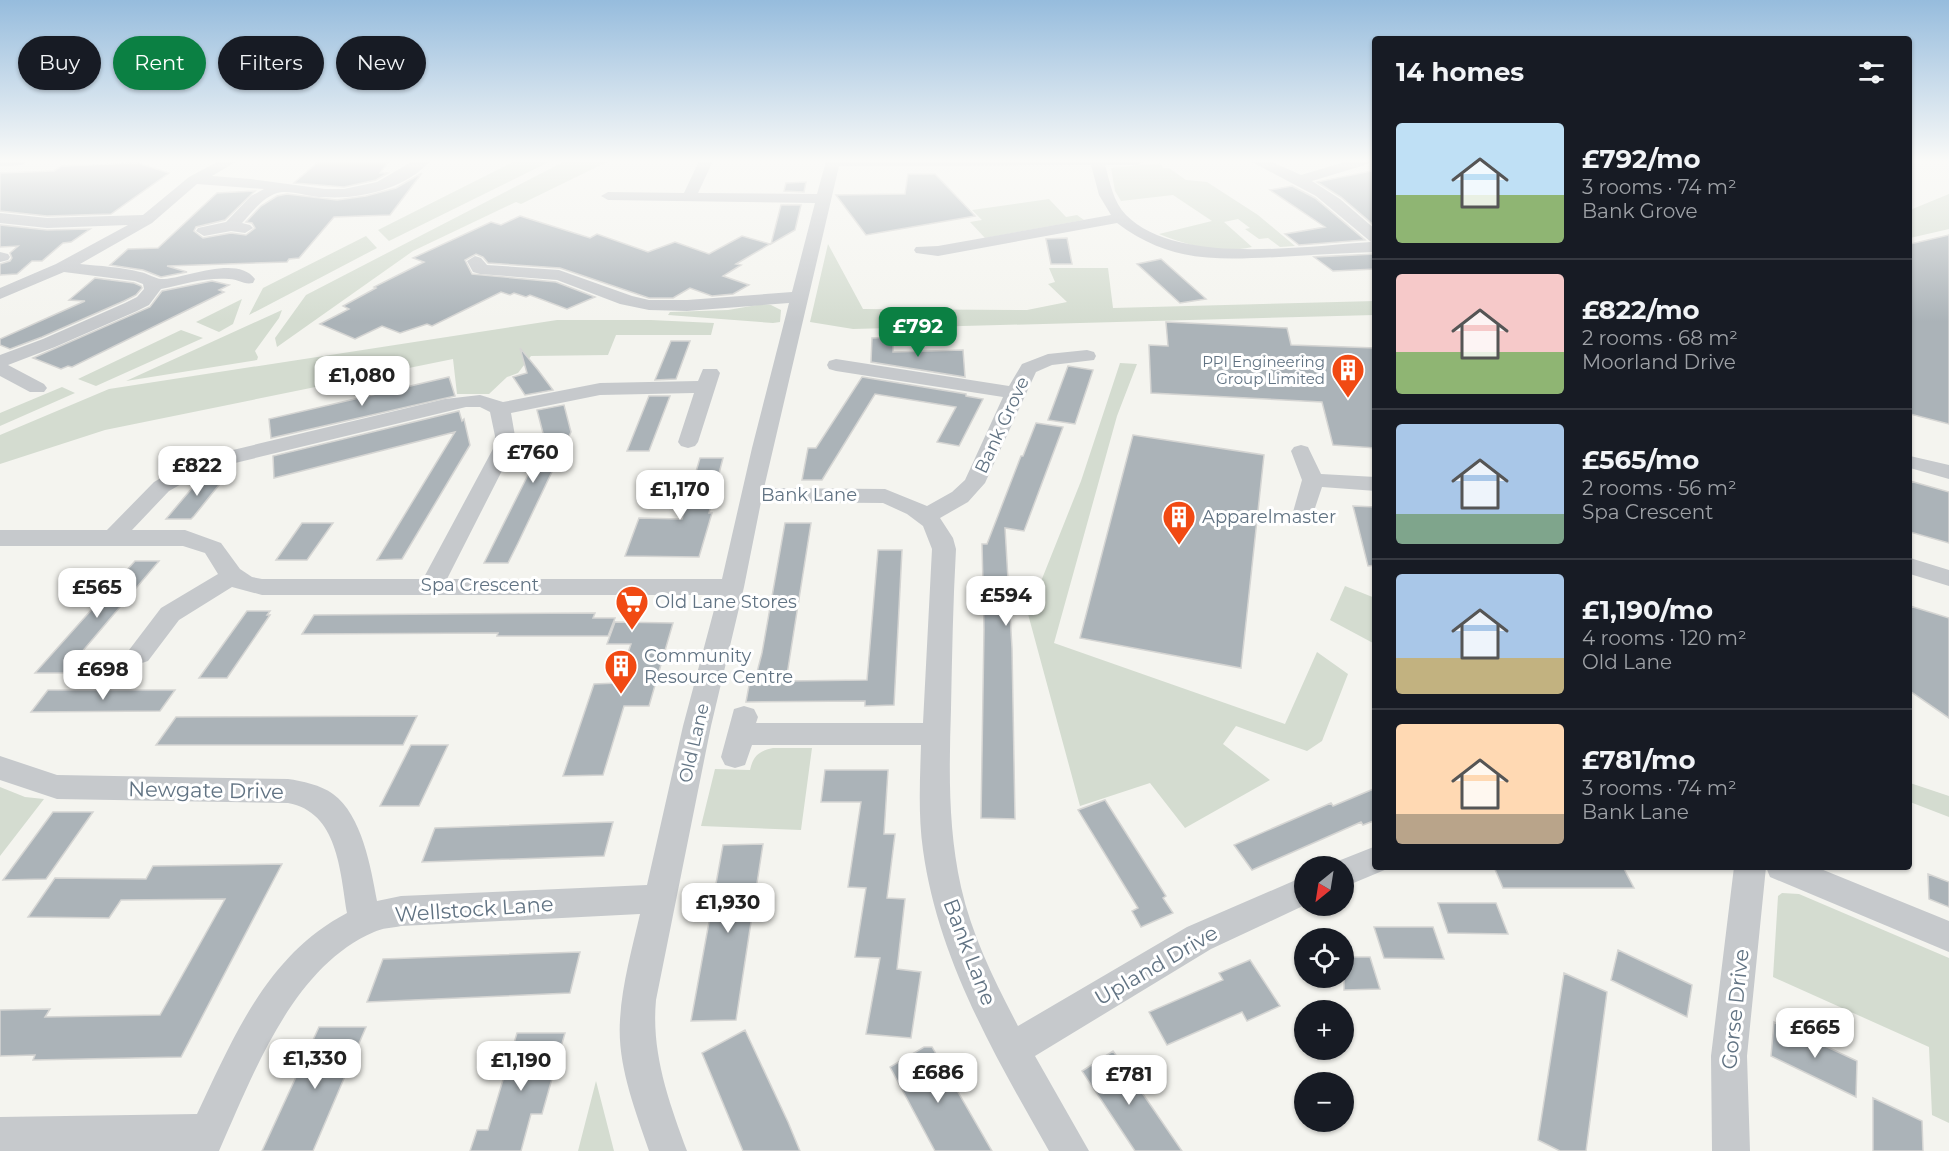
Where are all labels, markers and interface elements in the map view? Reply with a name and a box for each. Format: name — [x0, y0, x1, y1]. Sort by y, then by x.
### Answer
chip: Buy — [18, 36, 101, 90]
chip: Rent — [113, 36, 206, 90]
chip: Filters — [218, 36, 324, 90]
chip: New — [336, 36, 426, 90]
text: 14 homes — [1396, 56, 1524, 88]
icon: filters — [1855, 56, 1888, 89]
text: £792/mo — [1582, 143, 1701, 175]
icon: home — [1444, 147, 1516, 219]
text: 3 rooms · 74 m² — [1582, 175, 1737, 199]
text: Bank Grove — [1582, 199, 1698, 223]
text: £822/mo — [1582, 294, 1700, 326]
icon: home — [1444, 298, 1516, 370]
pin: £792 — [882, 307, 954, 358]
text: £792 — [893, 314, 943, 338]
text: 2 rooms · 68 m² — [1582, 326, 1738, 350]
text: Moorland Drive — [1582, 350, 1736, 374]
place label: PPI Engineering Group Limited — [1202, 352, 1325, 388]
building icon: PPI Engineering Group Limited — [1330, 352, 1366, 399]
pin: £1,080 — [313, 356, 411, 407]
text: £1,080 — [329, 363, 395, 387]
street label: Bank Grove — [970, 373, 1034, 477]
pin: £760 — [497, 433, 569, 484]
text: £760 — [507, 440, 559, 464]
text: £565/mo — [1582, 444, 1699, 476]
pin: £822 — [161, 446, 233, 497]
icon: home — [1444, 448, 1516, 520]
text: £822 — [172, 453, 222, 477]
pin: £1,170 — [631, 470, 729, 521]
text: 2 rooms · 56 m² — [1582, 476, 1737, 500]
text: £1,170 — [650, 477, 710, 501]
street label: Bank Lane — [761, 484, 857, 506]
building icon: Apparelmaster — [1161, 499, 1197, 546]
text: Spa Crescent — [1582, 500, 1713, 524]
place label: Apparelmaster — [1202, 506, 1336, 528]
pin: £565 — [61, 568, 133, 619]
street label: Spa Crescent — [421, 574, 539, 596]
text: £565 — [72, 575, 122, 599]
pin: £594 — [970, 576, 1042, 627]
text: £594 — [980, 583, 1032, 607]
supermarket icon: Old Lane Stores — [614, 584, 650, 631]
place label: Old Lane Stores — [655, 591, 797, 613]
text: £1,190/mo — [1582, 594, 1713, 626]
icon: home — [1444, 598, 1516, 670]
text: 4 rooms · 120 m² — [1582, 626, 1747, 650]
place label: Community Resource Centre — [644, 645, 793, 688]
building icon: Community Resource Centre — [603, 648, 639, 695]
pin: £698 — [67, 650, 139, 701]
text: Old Lane — [1582, 650, 1672, 674]
text: £698 — [77, 657, 129, 681]
street label: Old Lane — [674, 701, 714, 785]
text: £781/mo — [1582, 744, 1695, 776]
icon: home — [1444, 748, 1516, 820]
street label: Newgate Drive — [128, 776, 284, 804]
text: 3 rooms · 74 m² — [1582, 776, 1737, 800]
text: Bank Lane — [1582, 800, 1689, 824]
north arrow — [1294, 856, 1354, 916]
map controls — [1294, 856, 1354, 1132]
pin: £1,930 — [679, 883, 777, 934]
text: £1,930 — [696, 890, 760, 914]
street label: Wellstock Lane — [394, 891, 554, 927]
street label: Bank Lane — [938, 895, 1002, 1009]
street label: Upland Drive — [1090, 920, 1222, 1010]
button: locate — [1294, 928, 1354, 988]
street label: Gorse Drive — [1716, 947, 1754, 1071]
button: + — [1294, 1000, 1354, 1060]
pin: £665 — [1779, 1008, 1851, 1059]
text: £665 — [1790, 1015, 1840, 1039]
pin: £1,330 — [266, 1039, 364, 1090]
pin: £1,190 — [472, 1041, 570, 1092]
text: £1,330 — [283, 1046, 347, 1070]
text: £1,190 — [491, 1048, 551, 1072]
pin: £686 — [902, 1053, 974, 1104]
pin: £781 — [1093, 1055, 1165, 1106]
text: £686 — [912, 1060, 964, 1084]
text: £781 — [1106, 1062, 1152, 1086]
button: − — [1294, 1072, 1354, 1132]

